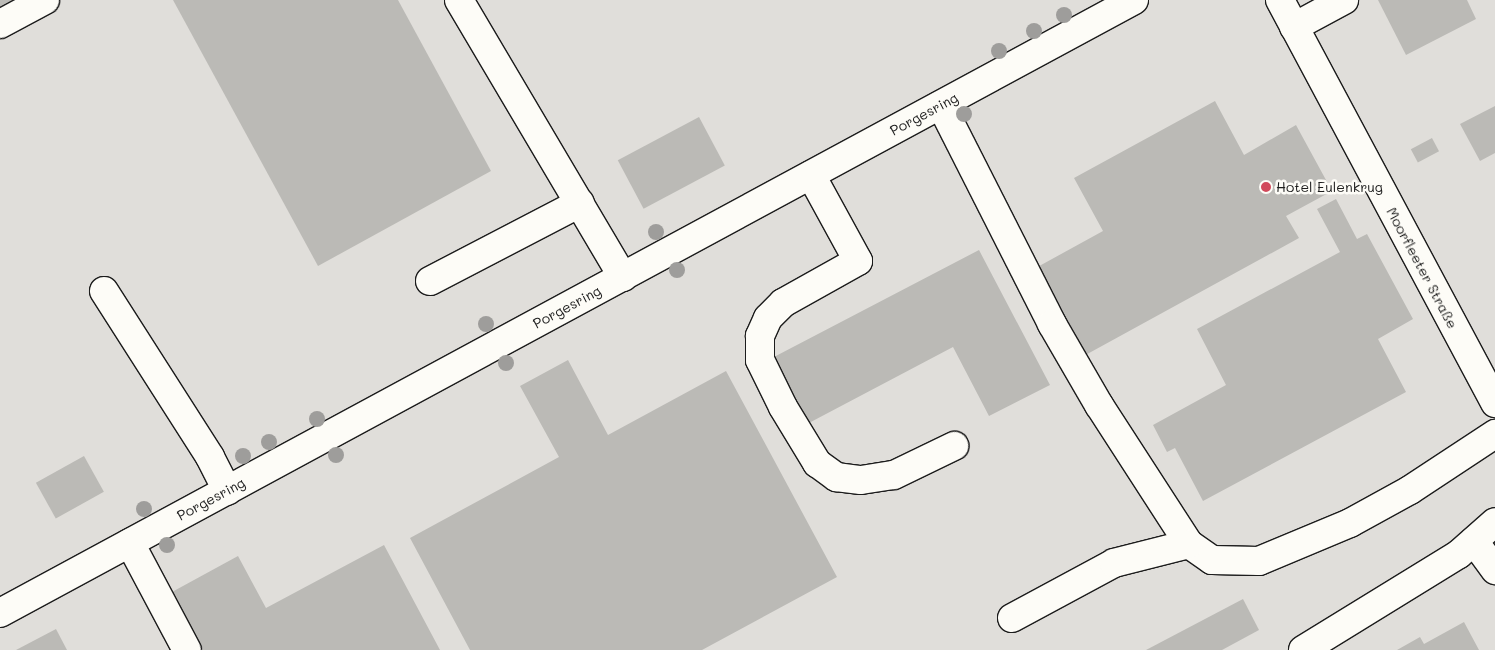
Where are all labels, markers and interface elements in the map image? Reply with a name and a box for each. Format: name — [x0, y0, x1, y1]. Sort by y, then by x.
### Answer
street label: Porgesring — [887, 89, 961, 139]
place label: Hotel Eulenkrug — [1276, 179, 1383, 195]
marker: Hotel Eulenkrug — [1260, 181, 1272, 193]
street label: Moorfleeter Straße — [1383, 205, 1461, 331]
street label: Porgesring — [530, 282, 604, 332]
street label: Porgesring — [174, 474, 248, 524]

